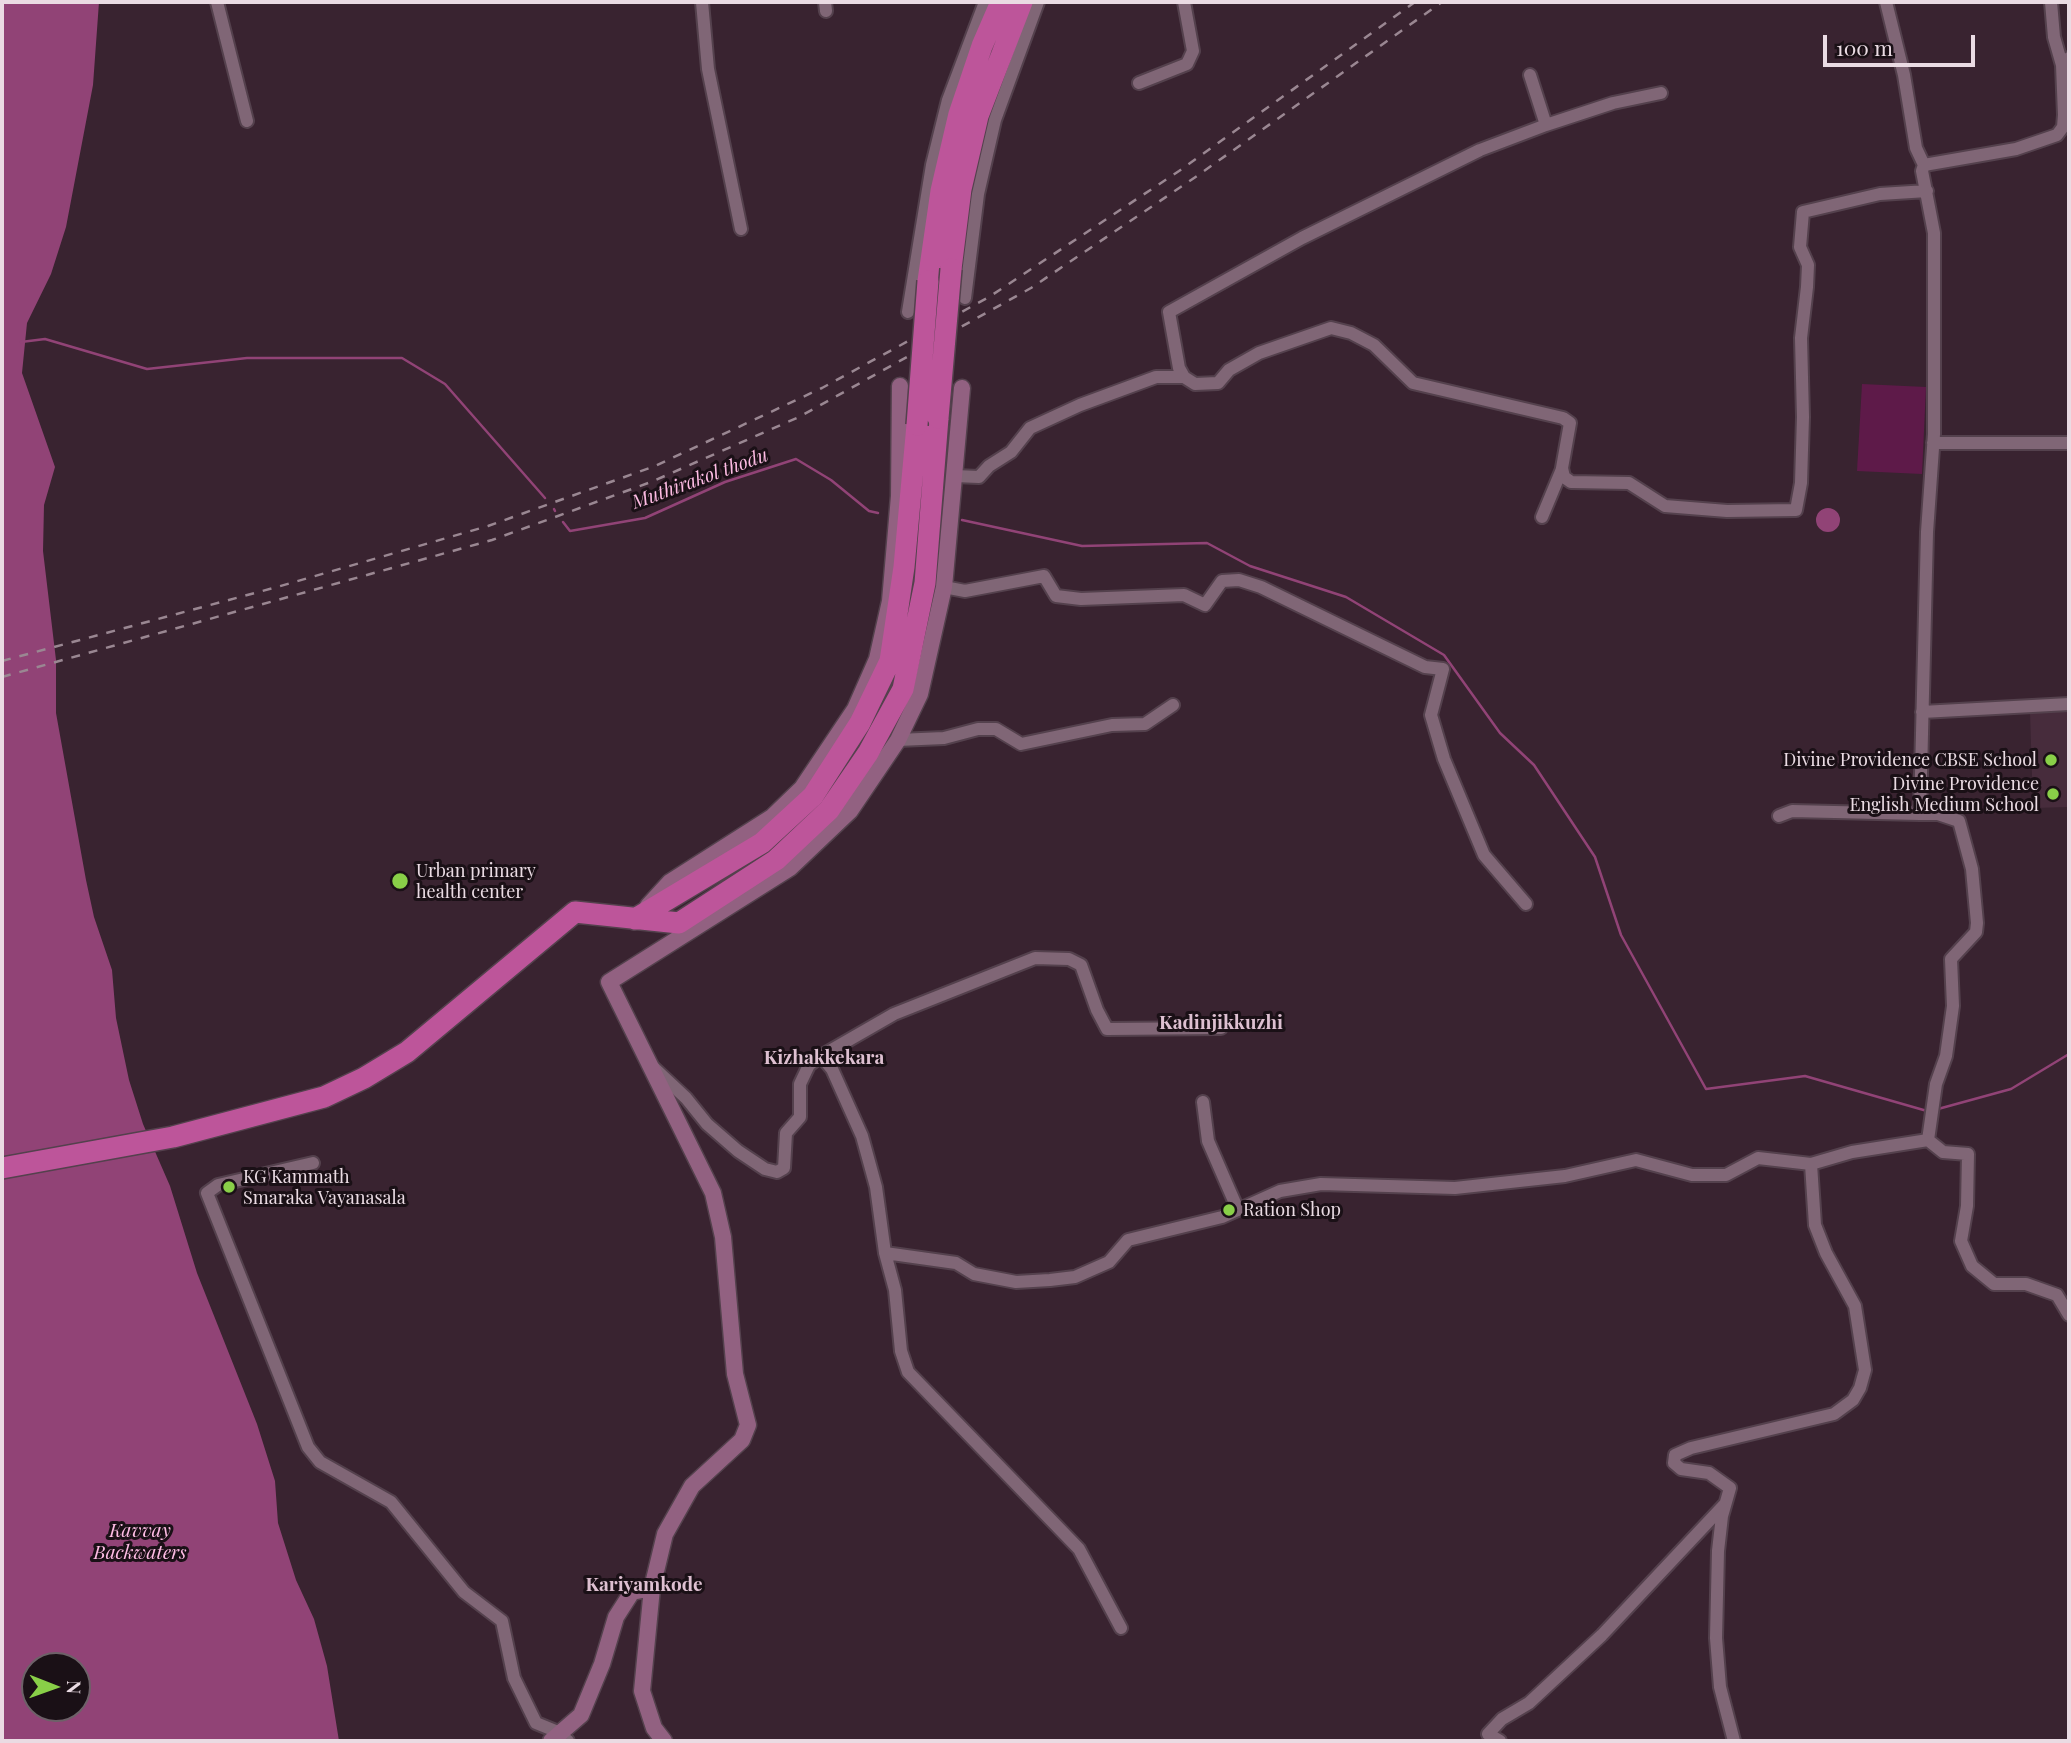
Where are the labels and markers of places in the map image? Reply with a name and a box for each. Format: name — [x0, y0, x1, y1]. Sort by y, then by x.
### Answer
place label: Divine Providence CBSE School — [1783, 749, 2037, 771]
marker: Divine Providence CBSE School — [2043, 752, 2059, 768]
place label: Divine Providence English Medium School — [1850, 773, 2039, 816]
marker: Divine Providence English Medium School — [2045, 786, 2061, 802]
place label: Urban primary health center — [416, 860, 536, 903]
marker: Urban primary health center — [390, 871, 410, 891]
place label: KG Kammath Smaraka Vayanasala — [243, 1166, 406, 1208]
marker: KG Kammath Smaraka Vayanasala — [221, 1179, 237, 1195]
place label: Ration Shop — [1243, 1199, 1341, 1221]
marker: Ration Shop — [1221, 1202, 1237, 1218]

